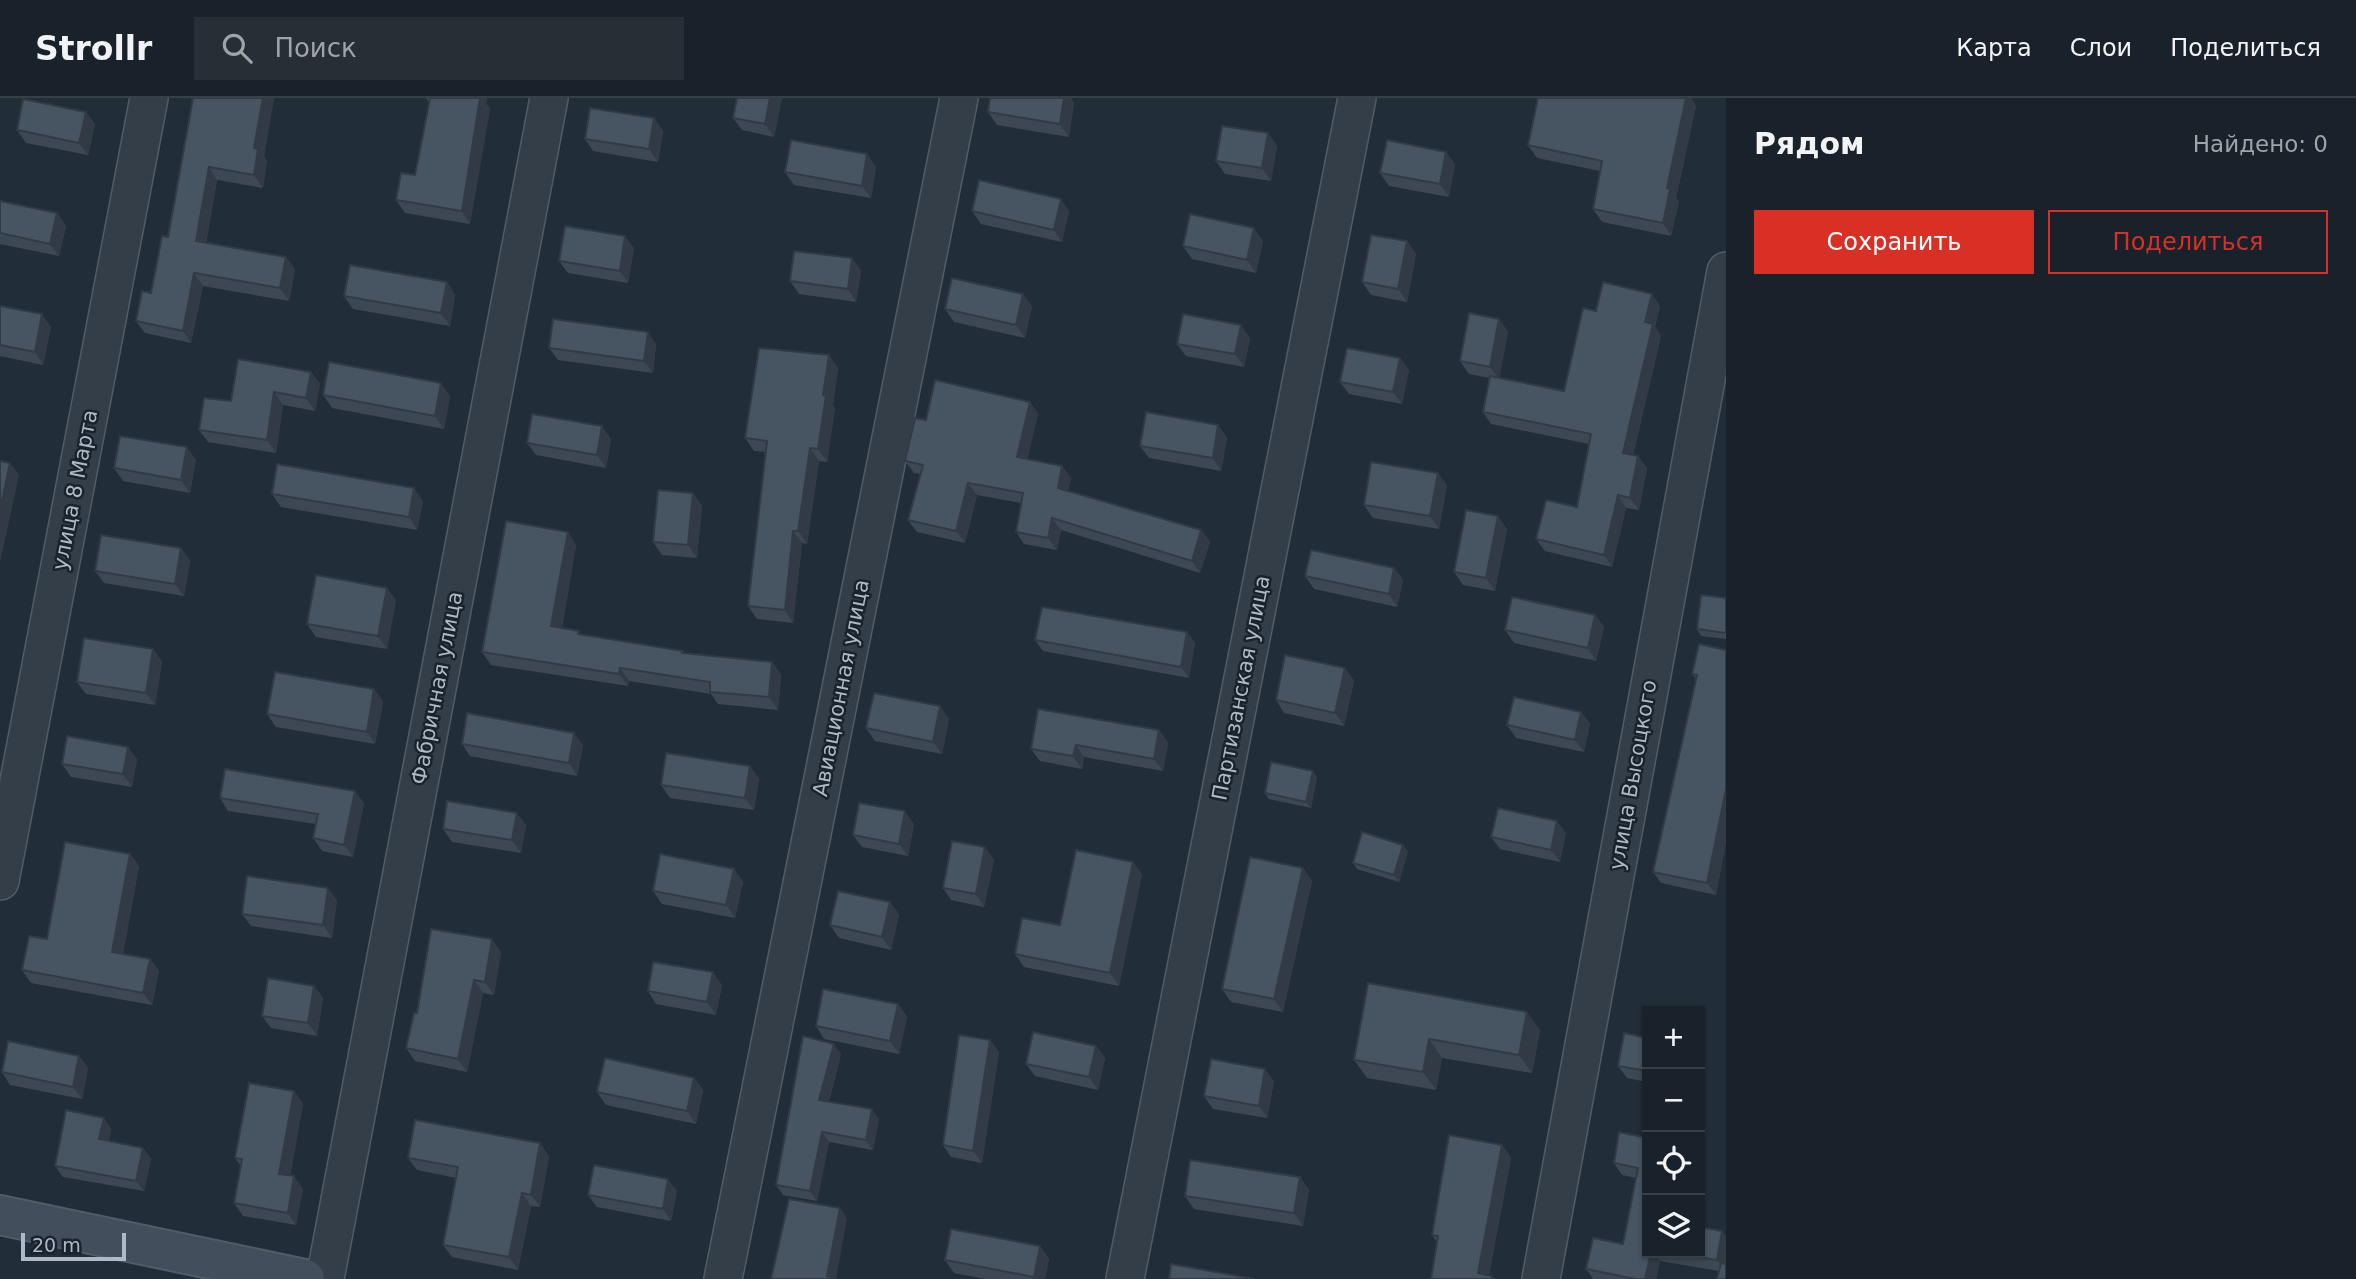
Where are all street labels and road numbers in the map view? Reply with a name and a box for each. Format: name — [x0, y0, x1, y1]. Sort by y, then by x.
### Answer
street label: улица 8 Марта — [48, 408, 102, 572]
street label: Партизанская улица — [1207, 573, 1275, 803]
street label: Авиационная улица — [808, 578, 874, 798]
street label: Фабричная улица — [407, 590, 467, 786]
street label: улица Высоцкого — [1604, 678, 1662, 872]

